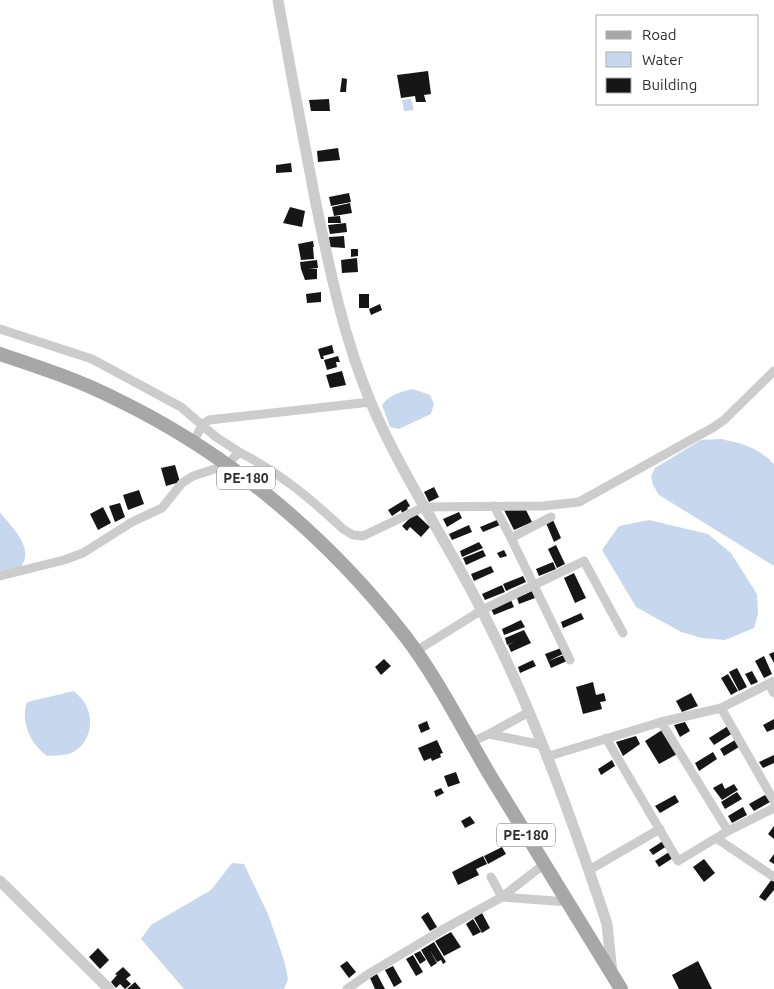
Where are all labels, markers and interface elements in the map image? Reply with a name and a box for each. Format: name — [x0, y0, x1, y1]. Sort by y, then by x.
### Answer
legend — [596, 15, 759, 105]
text: Road — [642, 26, 677, 43]
text: Water — [642, 51, 683, 68]
text: Building — [642, 76, 697, 93]
road number: PE-180 — [217, 466, 275, 489]
road number: PE-180 — [497, 824, 555, 846]

